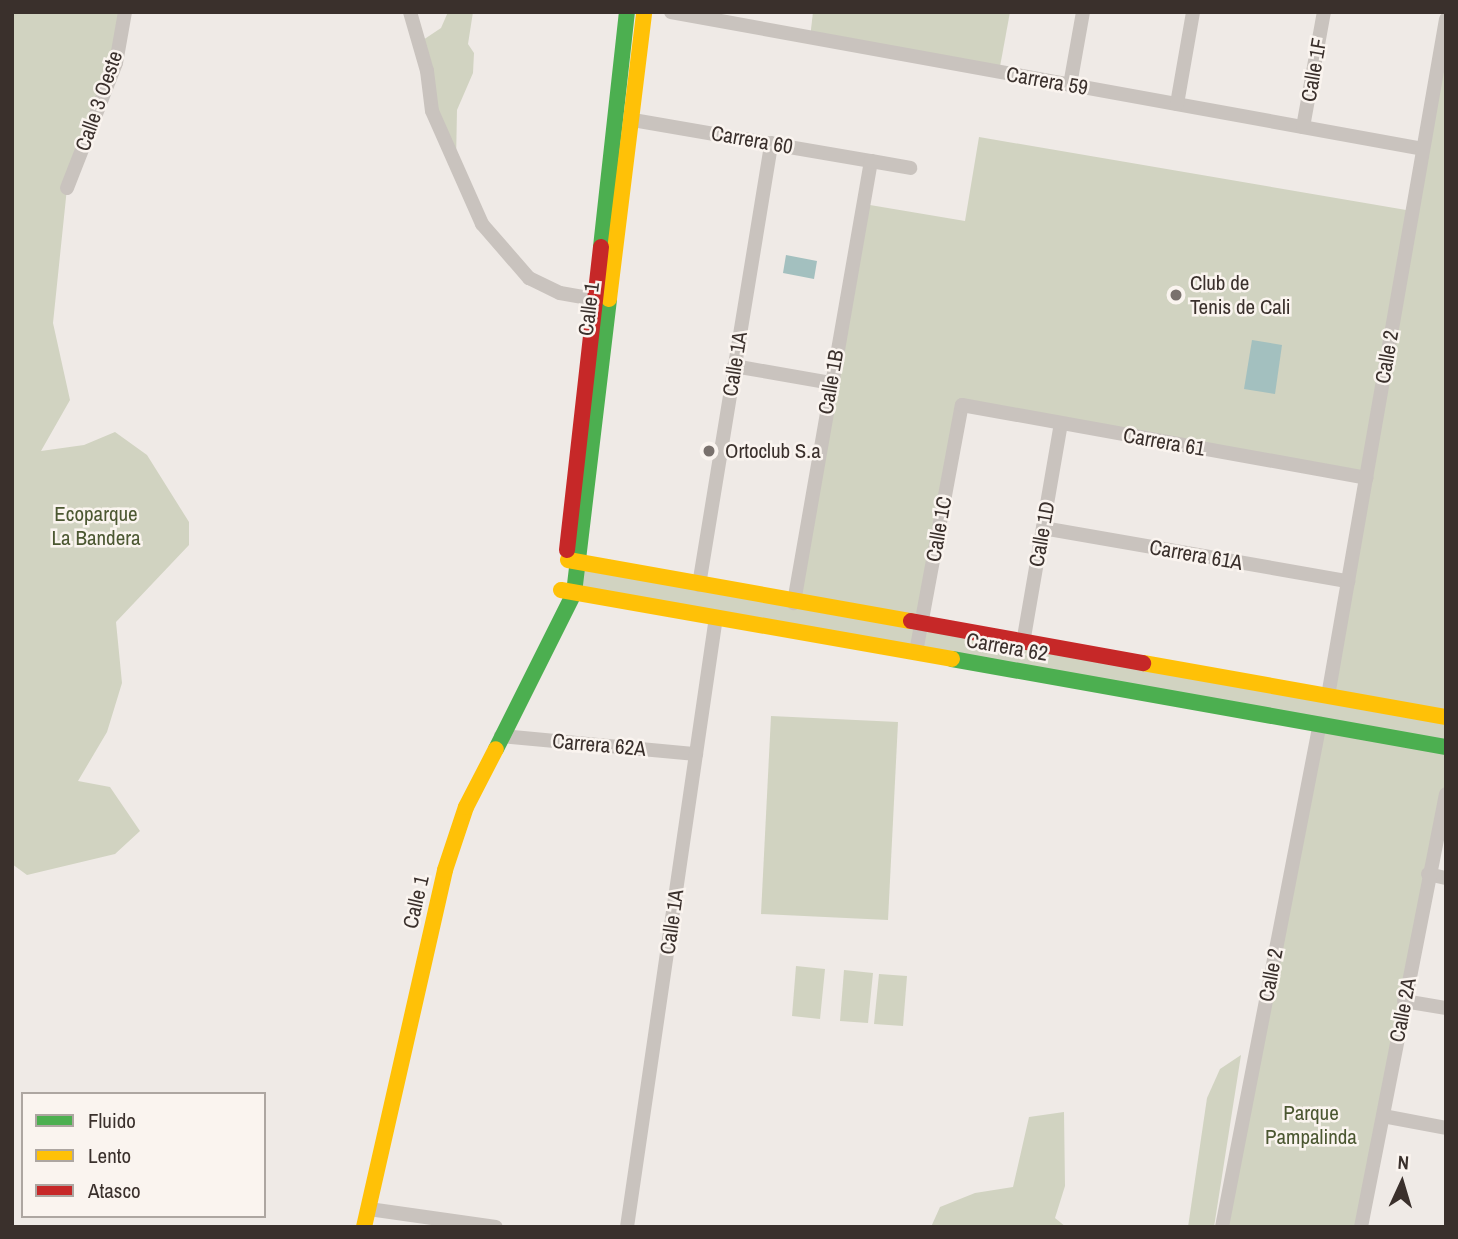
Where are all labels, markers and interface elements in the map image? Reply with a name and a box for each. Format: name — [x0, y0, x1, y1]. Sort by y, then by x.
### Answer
street label: Calle 1F — [1296, 36, 1332, 104]
street label: Calle 3 Oeste — [70, 48, 128, 154]
street label: Carrera 59 — [1004, 61, 1090, 101]
street label: Carrera 60 — [709, 120, 795, 160]
place label: Club de Tenis de Cali — [1190, 270, 1291, 320]
street label: Calle 1 — [573, 281, 605, 337]
marker: Club de Tenis de Cali — [1168, 287, 1184, 303]
street label: Calle 2 — [1370, 328, 1404, 386]
street label: Calle 1A — [717, 330, 753, 398]
street label: Calle 1B — [813, 348, 849, 416]
street label: Carrera 61 — [1121, 422, 1207, 462]
place label: Ortoclub S.a — [725, 438, 821, 464]
marker: Ortoclub S.a — [699, 441, 719, 461]
street label: Calle 1C — [921, 494, 957, 564]
street label: Calle 1D — [1024, 499, 1060, 569]
park label: Ecoparque La Bandera — [51, 501, 141, 551]
street label: Carrera 61A — [1148, 534, 1244, 576]
street label: Carrera 62 — [964, 627, 1050, 667]
street label: Carrera 62A — [551, 728, 647, 762]
street label: Calle 1 — [398, 873, 434, 931]
street label: Calle 1A — [655, 888, 689, 956]
street label: Calle 2 — [1254, 946, 1288, 1004]
street label: Calle 2A — [1384, 976, 1422, 1044]
legend — [21, 1092, 266, 1218]
park label: Parque Pampalinda — [1265, 1100, 1357, 1150]
text: Fluido — [88, 1106, 136, 1135]
text: Lento — [88, 1141, 131, 1170]
north arrow — [1367, 1148, 1437, 1218]
text: N — [1397, 1149, 1410, 1175]
text: Atasco — [88, 1176, 141, 1205]

